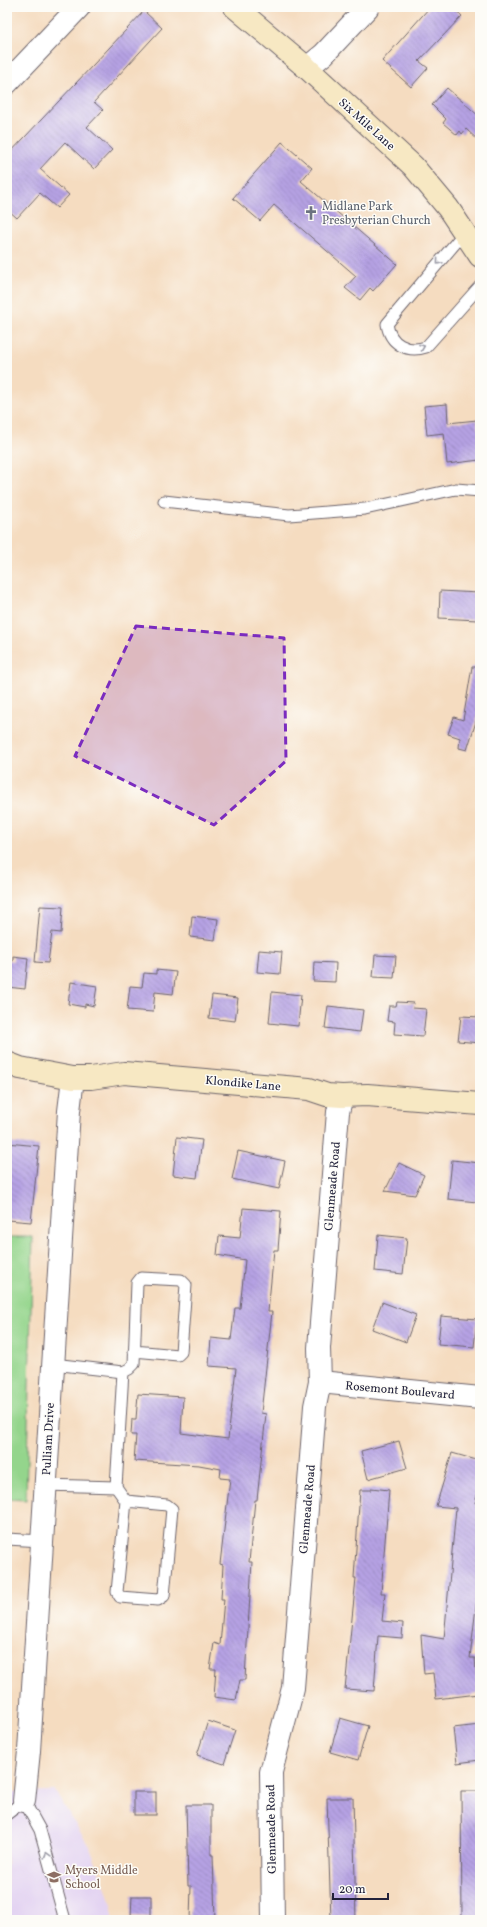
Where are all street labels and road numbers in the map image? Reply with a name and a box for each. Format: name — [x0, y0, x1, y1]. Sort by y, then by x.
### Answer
street label: Six Mile Lane — [335, 95, 398, 155]
street label: Klondike Lane — [205, 1073, 282, 1095]
street label: Glenmeade Road — [321, 1141, 345, 1231]
street label: Rosemont Boulevard — [344, 1378, 456, 1404]
street label: Pulliam Drive — [39, 1402, 59, 1476]
street label: Glenmeade Road — [296, 1464, 320, 1554]
street label: Glenmeade Road — [263, 1784, 281, 1874]

